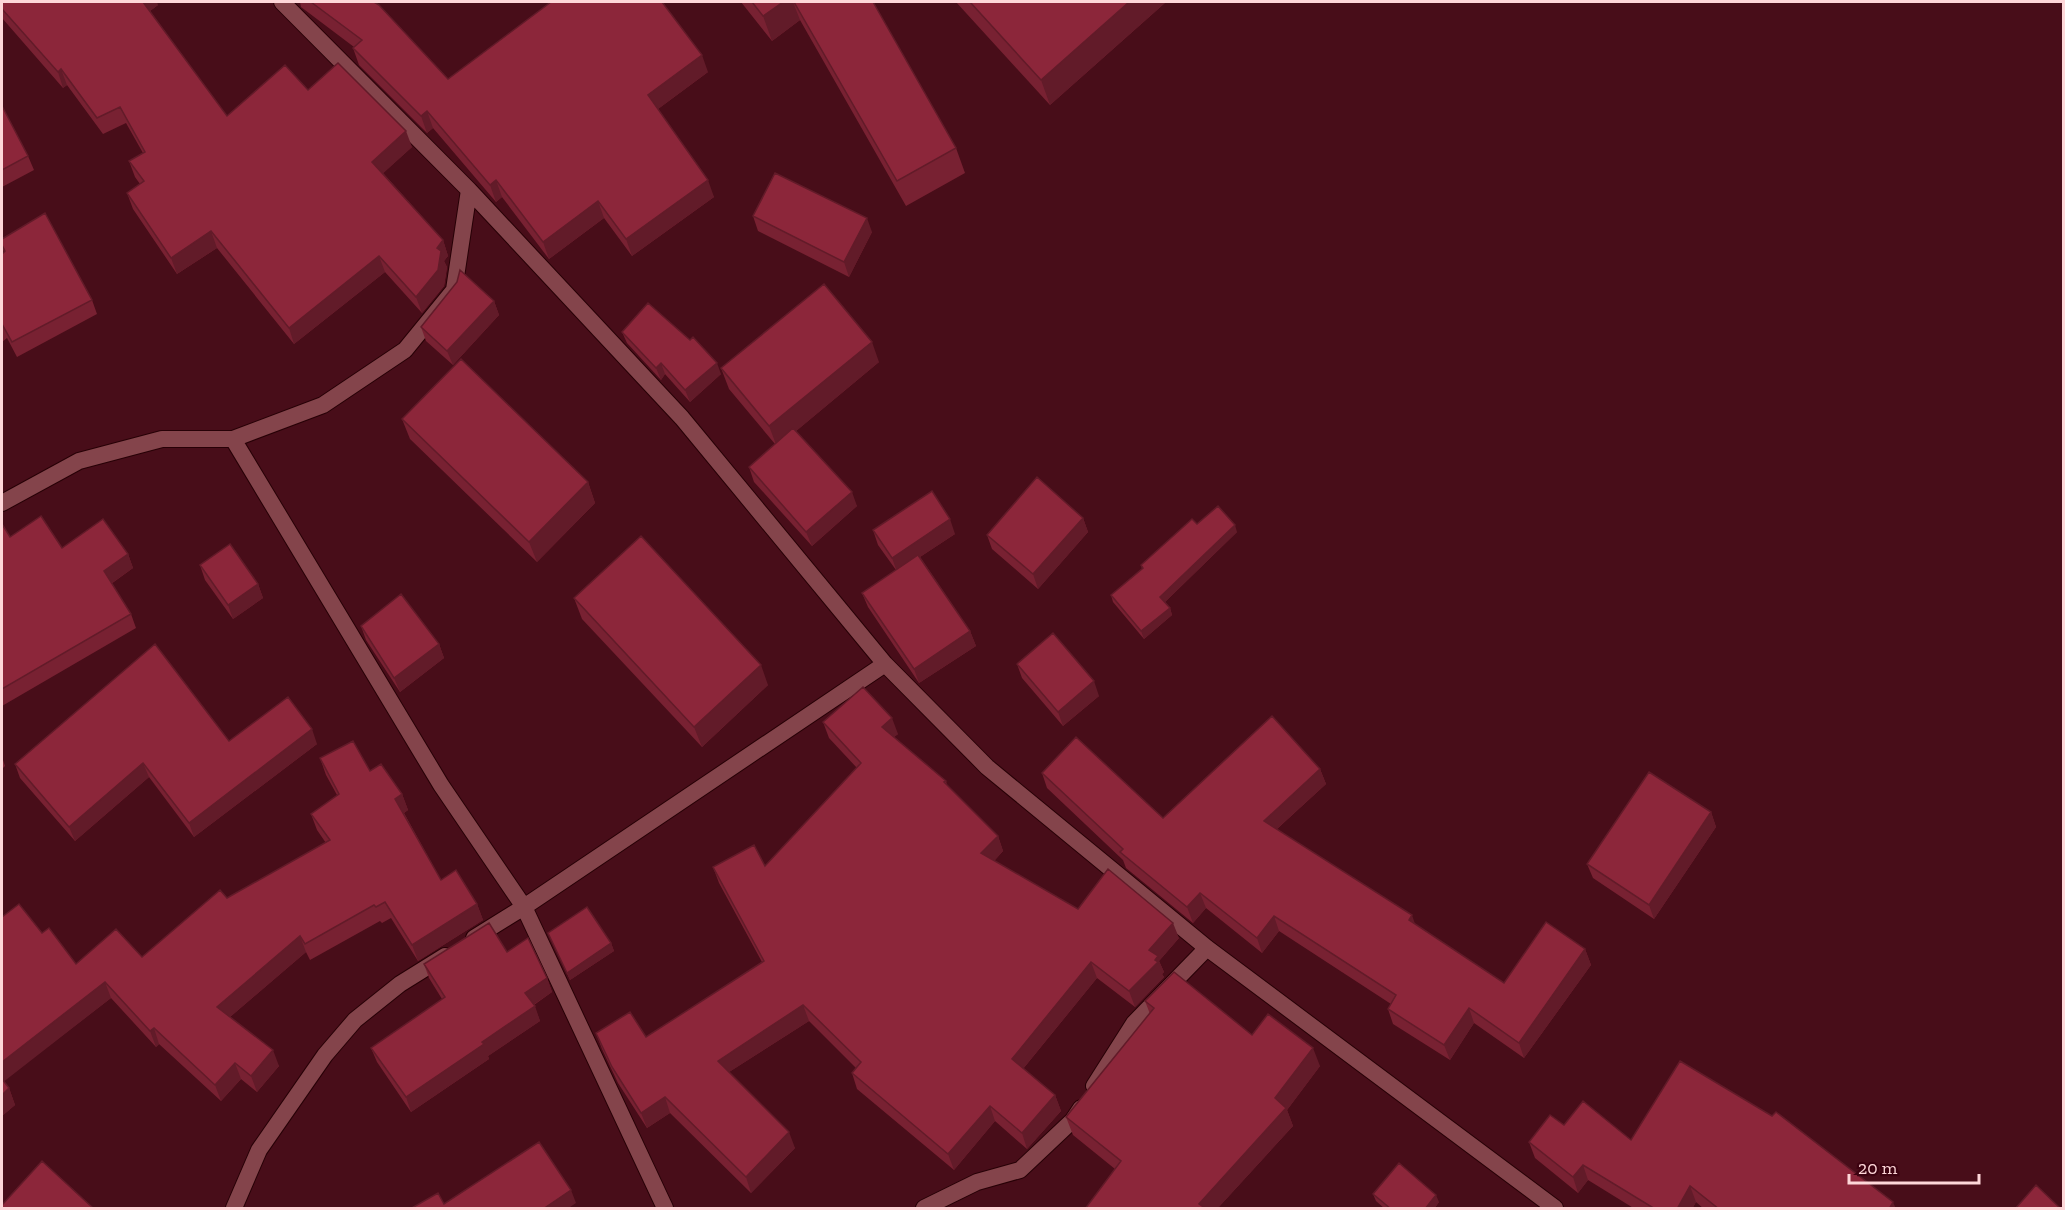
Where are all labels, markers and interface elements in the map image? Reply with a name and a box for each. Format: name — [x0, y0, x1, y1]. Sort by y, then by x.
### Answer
scale bar — [1849, 1147, 1980, 1185]
text: 20 m — [1858, 1157, 1898, 1179]

